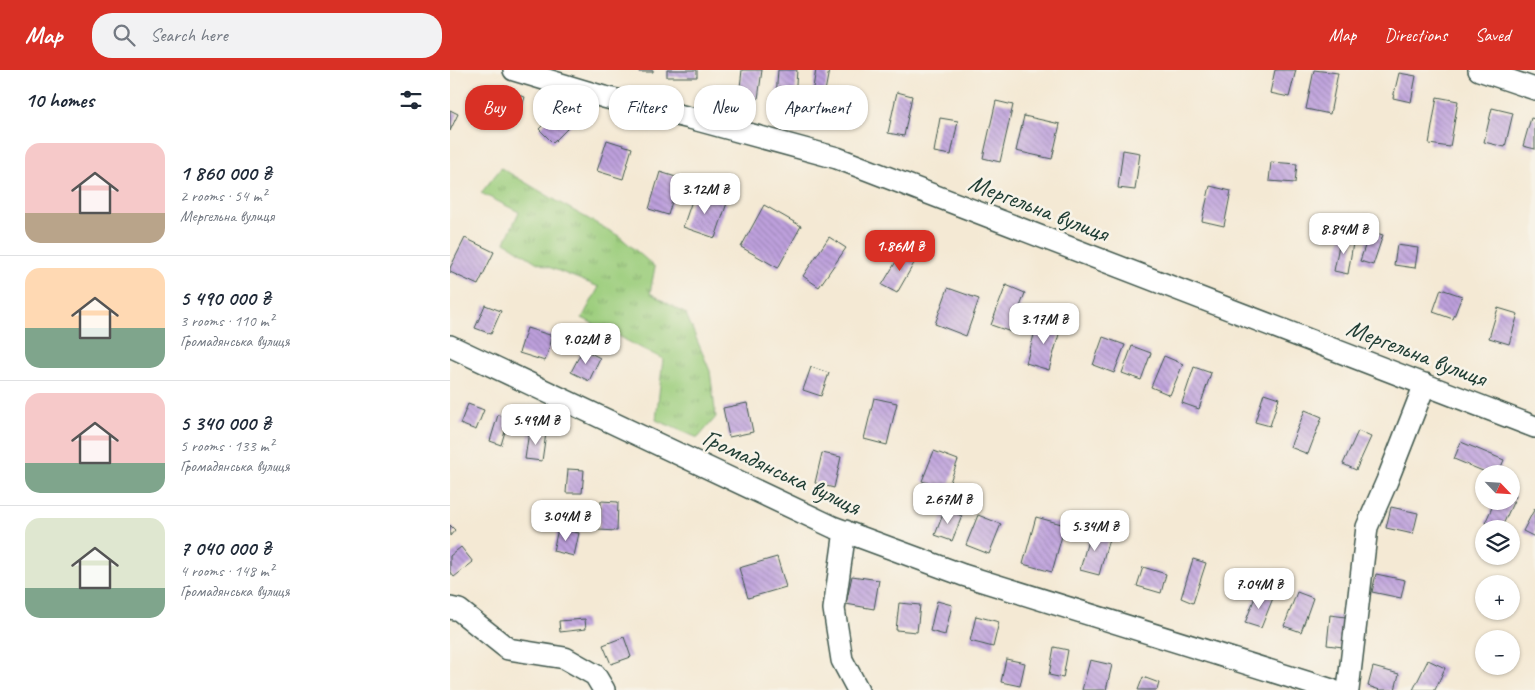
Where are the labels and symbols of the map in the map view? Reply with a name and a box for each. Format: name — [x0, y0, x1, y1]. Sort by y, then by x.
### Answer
street label: Мергельна вулиця — [964, 167, 1115, 250]
pin: 3.12M ₴ — [659, 172, 751, 215]
pin: 8.84M ₴ — [1298, 212, 1390, 255]
pin: 1.86M ₴ — [854, 230, 946, 272]
pin: 3.17M ₴ — [998, 302, 1090, 345]
street label: Мергельна вулиця — [1342, 312, 1493, 395]
pin: 9.02M ₴ — [540, 322, 632, 365]
pin: 5.49M ₴ — [490, 404, 582, 446]
street label: Громадянська вулиця — [697, 421, 867, 523]
north arrow — [1475, 465, 1520, 510]
pin: 2.67M ₴ — [902, 482, 994, 525]
pin: 3.04M ₴ — [520, 500, 612, 542]
pin: 5.34M ₴ — [1049, 510, 1141, 552]
pin: 7.04M ₴ — [1213, 568, 1305, 610]

